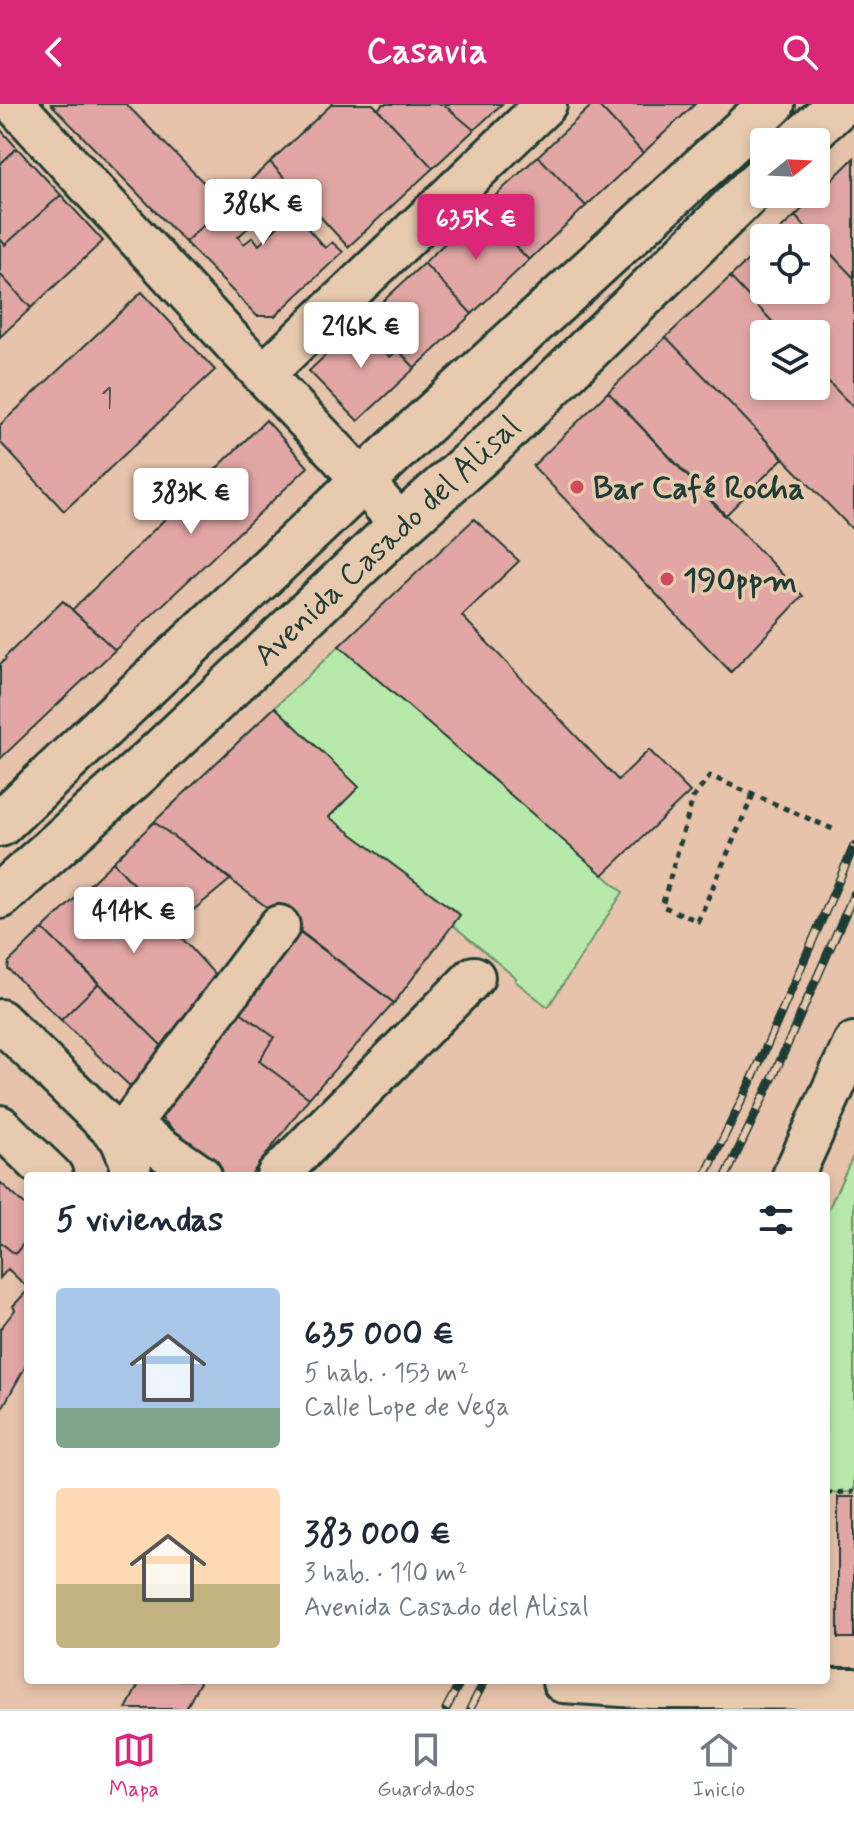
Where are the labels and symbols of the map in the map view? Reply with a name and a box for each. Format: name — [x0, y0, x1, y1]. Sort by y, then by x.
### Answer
north arrow — [750, 128, 830, 208]
pin: 386K € — [198, 179, 328, 247]
pin: 635K € — [411, 194, 541, 262]
pin: 216K € — [296, 302, 426, 370]
house number: 1 — [101, 381, 113, 418]
street label: Avenida Casado del Alisal — [245, 407, 530, 676]
pin: 383K € — [126, 468, 256, 536]
place label: Bar Café Rocha — [593, 468, 805, 510]
marker: Bar Café Rocha — [568, 478, 586, 496]
place label: 190ppm — [683, 560, 797, 602]
marker: 190ppm — [658, 570, 676, 588]
pin: 414K € — [69, 887, 199, 955]

